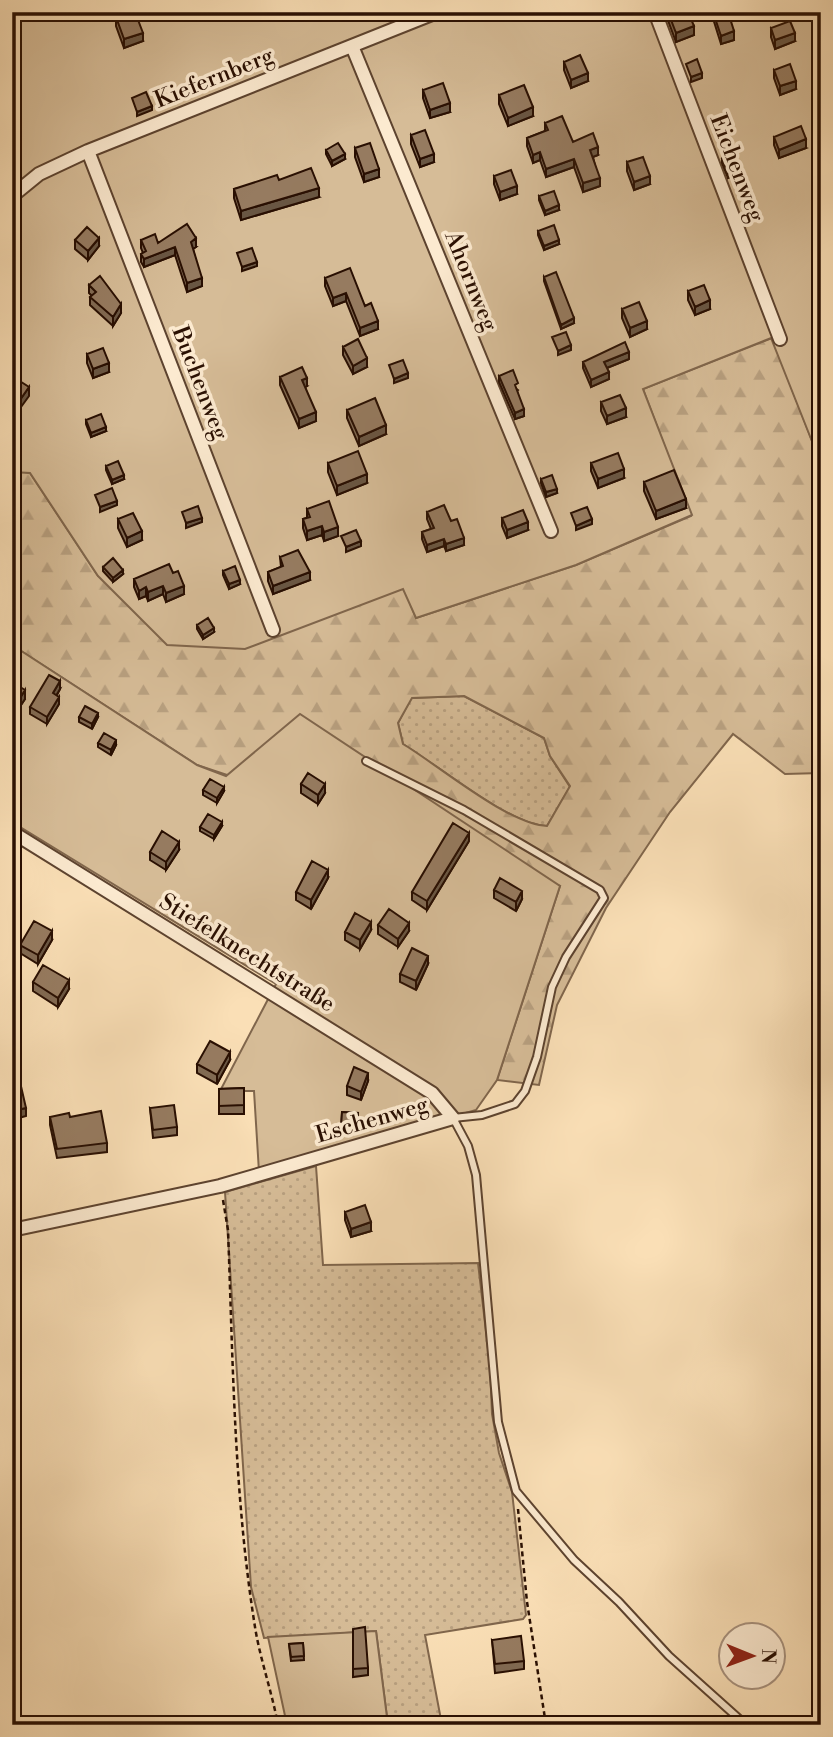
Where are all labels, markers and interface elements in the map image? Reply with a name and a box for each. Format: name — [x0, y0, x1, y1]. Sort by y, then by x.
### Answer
street label: Kiefernberg — [150, 41, 278, 115]
street label: Eichenweg — [704, 110, 770, 226]
street label: Ahornweg — [438, 226, 504, 335]
street label: Buchenweg — [165, 322, 234, 444]
street label: Stiefelknechtstraße — [154, 888, 340, 1018]
street label: Eschenweg — [313, 1091, 432, 1149]
north arrow — [718, 1622, 788, 1692]
text: N — [756, 1649, 780, 1664]

